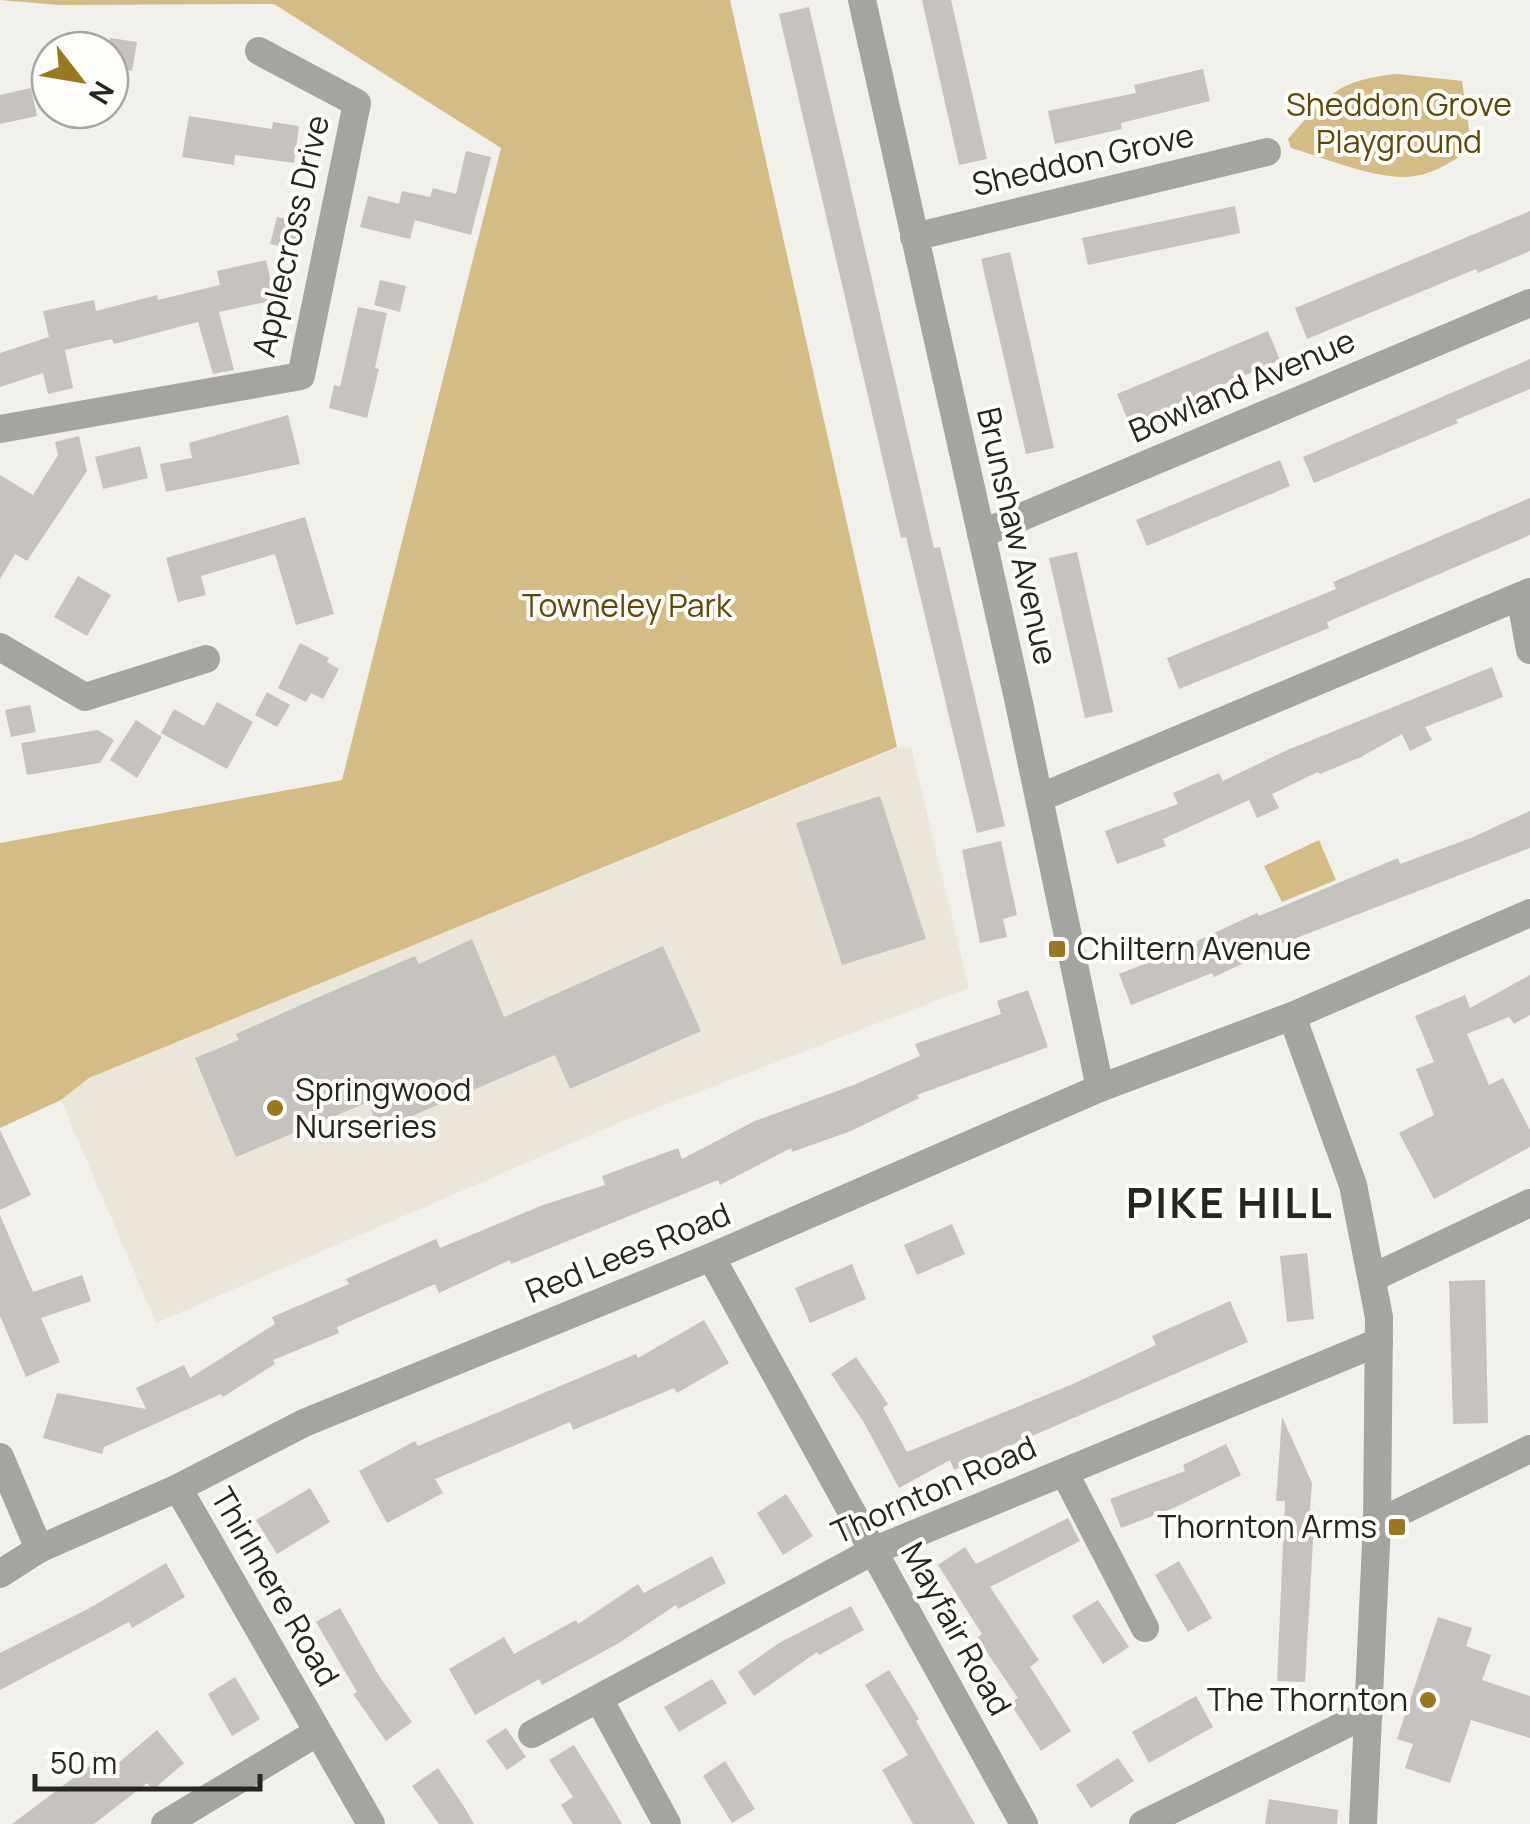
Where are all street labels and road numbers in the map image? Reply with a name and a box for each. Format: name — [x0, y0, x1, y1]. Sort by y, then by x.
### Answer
street label: Applecross Drive — [241, 111, 339, 361]
street label: Sheddon Grove — [968, 112, 1198, 206]
street label: Bowland Avenue — [1122, 318, 1361, 453]
street label: Brunshaw Avenue — [967, 403, 1069, 669]
street label: Red Lees Road — [519, 1191, 736, 1313]
street label: Thornton Road — [824, 1424, 1043, 1554]
street label: Thirlmere Road — [201, 1479, 351, 1694]
street label: Mayfair Road — [891, 1534, 1023, 1723]

